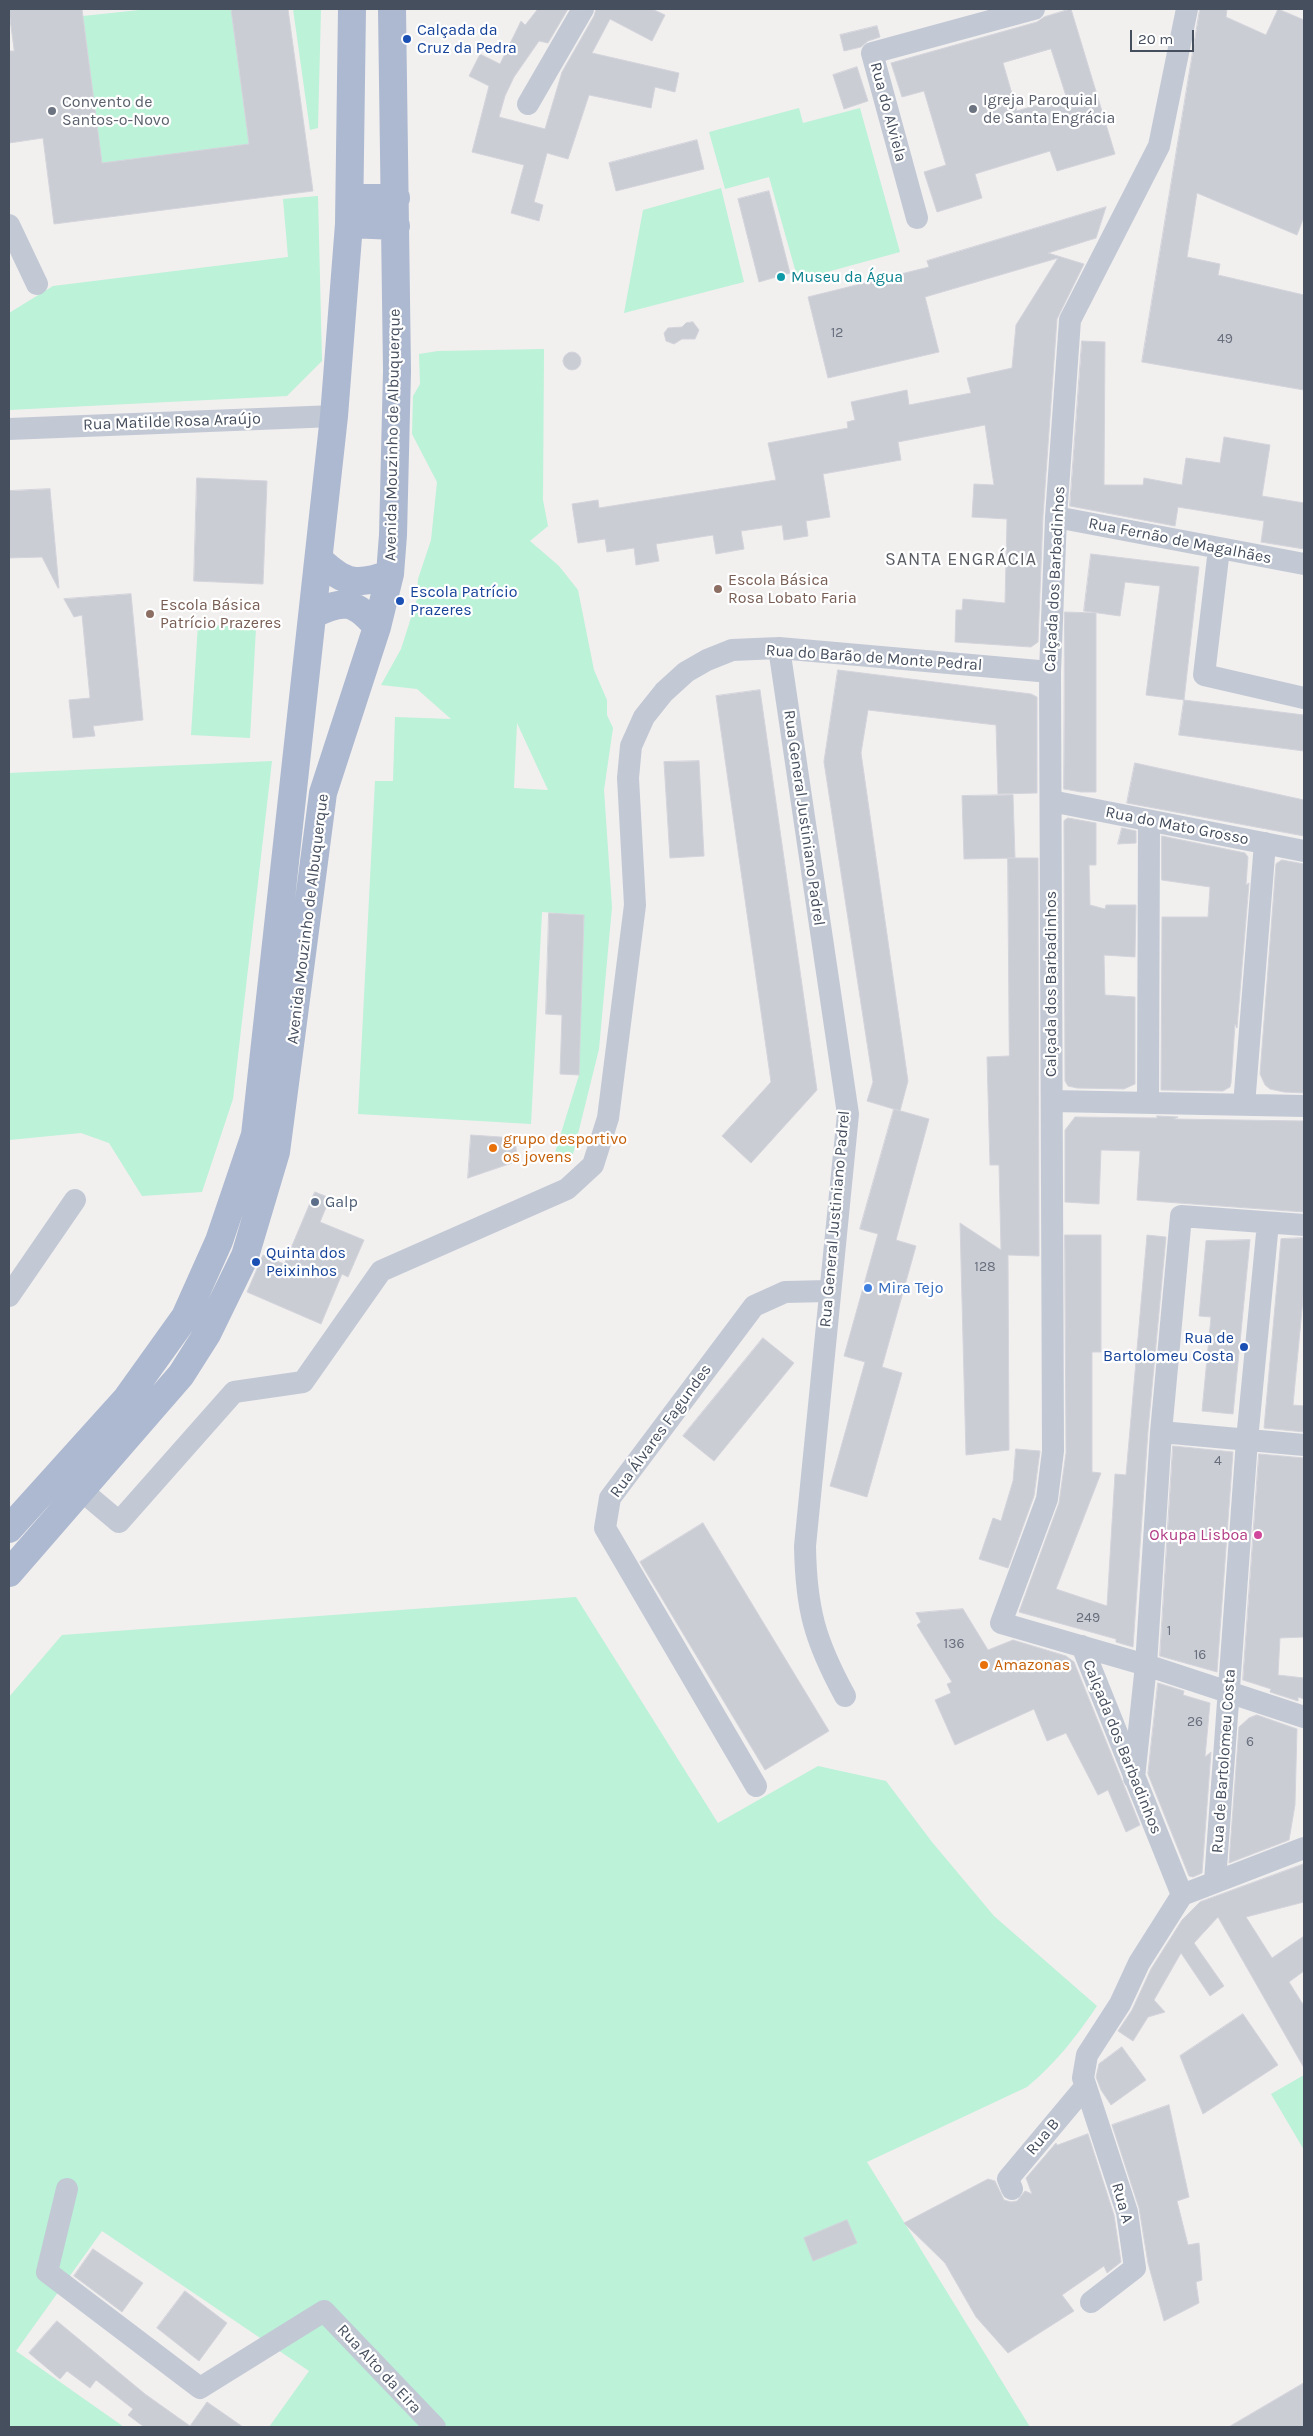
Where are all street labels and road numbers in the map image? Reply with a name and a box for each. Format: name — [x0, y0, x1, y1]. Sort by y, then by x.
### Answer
street label: Rua do Alviela — [866, 60, 910, 164]
street label: Avenida Mouzinho de Albuquerque — [381, 309, 405, 561]
street label: Rua Matilde Rosa Araújo — [83, 409, 261, 435]
street label: Calçada dos Barbadinhos — [1041, 486, 1069, 672]
street label: Rua Fernão de Magalhães — [1087, 514, 1273, 568]
street label: Rua do Barão de Monte Pedral — [765, 641, 983, 675]
street label: Rua General Justiniano Padrel — [779, 709, 829, 927]
street label: Avenida Mouzinho de Albuquerque — [283, 793, 333, 1045]
street label: Rua do Mato Grosso — [1104, 803, 1250, 849]
street label: Calçada dos Barbadinhos — [1041, 891, 1061, 1077]
street label: Rua General Justiniano Padrel — [816, 1110, 854, 1328]
street label: Rua Álvares Fagundes — [606, 1361, 716, 1501]
street label: Calçada dos Barbadinhos — [1078, 1657, 1166, 1837]
street label: Rua de Bartolomeu Costa — [1208, 1668, 1240, 1854]
street label: Rua B — [1022, 2115, 1064, 2159]
street label: Rua A — [1107, 2181, 1137, 2225]
street label: Rua Alto da Eira — [333, 2320, 425, 2418]

